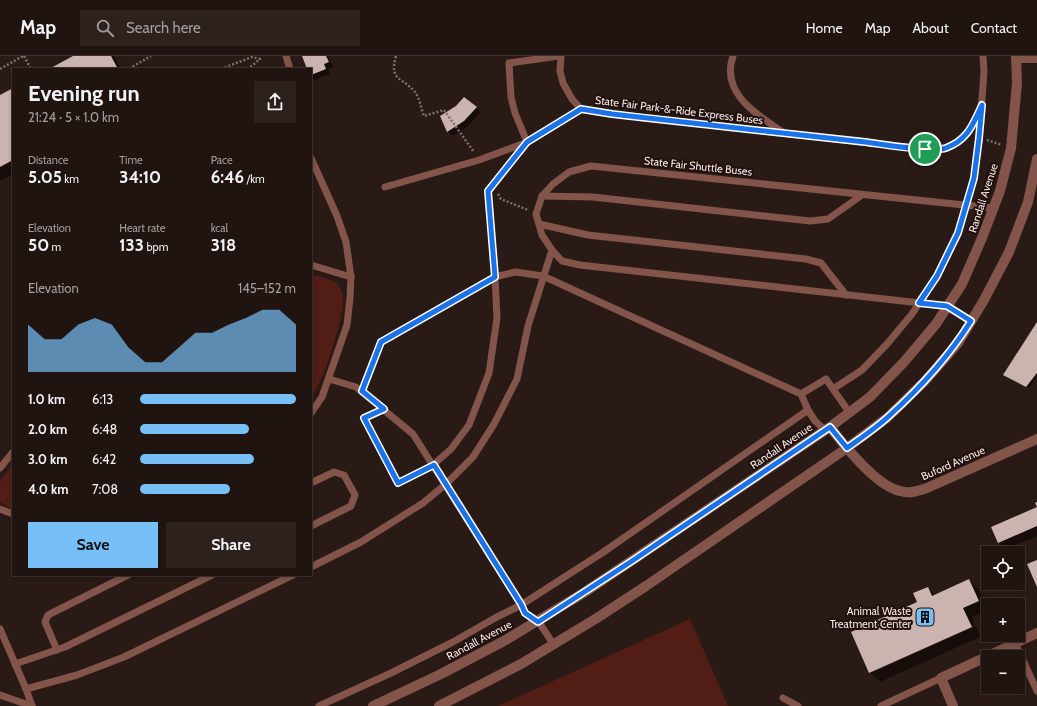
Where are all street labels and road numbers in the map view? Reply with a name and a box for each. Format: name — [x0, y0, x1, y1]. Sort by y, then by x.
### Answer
street label: State Fair Park-&-Ride Express Buses — [594, 93, 764, 127]
street label: State Fair Shuttle Buses — [643, 153, 753, 179]
street label: Randall Avenue — [965, 161, 1001, 234]
street label: Randall Avenue — [747, 420, 815, 472]
street label: Buford Avenue — [919, 442, 988, 483]
street label: Randall Avenue — [444, 617, 514, 663]

